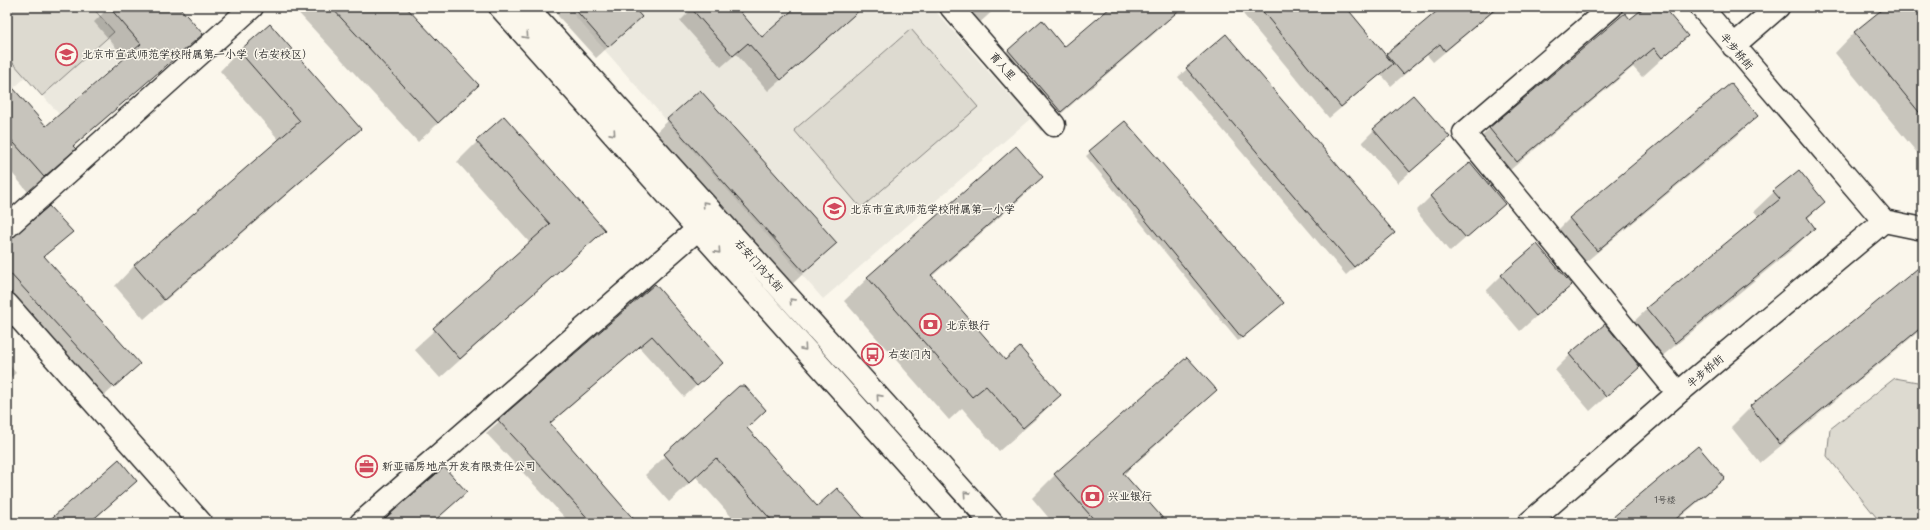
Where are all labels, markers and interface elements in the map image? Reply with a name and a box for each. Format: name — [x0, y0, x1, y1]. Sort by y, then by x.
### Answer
street label: 半步桥街 — [1717, 30, 1756, 73]
one-way arrow — [522, 31, 529, 39]
school or university icon: 北京市宣武师范学校附属第一小学（右安校区） — [54, 41, 80, 67]
place label: 北京市宣武师范学校附属第一小学（右安校区） — [82, 48, 313, 61]
street label: 育人里 — [987, 50, 1018, 83]
one-way arrow — [608, 129, 615, 136]
school or university icon: 北京市宣武师范学校附属第一小学 — [822, 196, 848, 222]
one-way arrow — [702, 201, 709, 209]
place label: 北京市宣武师范学校附属第一小学 — [850, 203, 1015, 216]
street label: 右安门内大街 — [732, 236, 786, 295]
one-way arrow — [713, 246, 720, 254]
one-way arrow — [789, 298, 796, 306]
bank icon: 北京银行 — [918, 312, 944, 338]
place label: 北京银行 — [946, 319, 990, 332]
bus stop icon: 右安门内 — [859, 341, 885, 367]
one-way arrow — [800, 343, 807, 351]
place label: 右安门内 — [888, 348, 932, 361]
street label: 半步桥街 — [1684, 352, 1727, 391]
one-way arrow — [876, 395, 883, 402]
office icon: 新亚福房地产开发有限责任公司 — [353, 453, 379, 479]
place label: 新亚福房地产开发有限责任公司 — [382, 460, 536, 473]
bank icon: 兴业银行 — [1080, 483, 1106, 509]
place label: 兴业银行 — [1108, 490, 1152, 503]
one-way arrow — [963, 491, 970, 499]
house number: 1号楼 — [1654, 495, 1676, 506]

